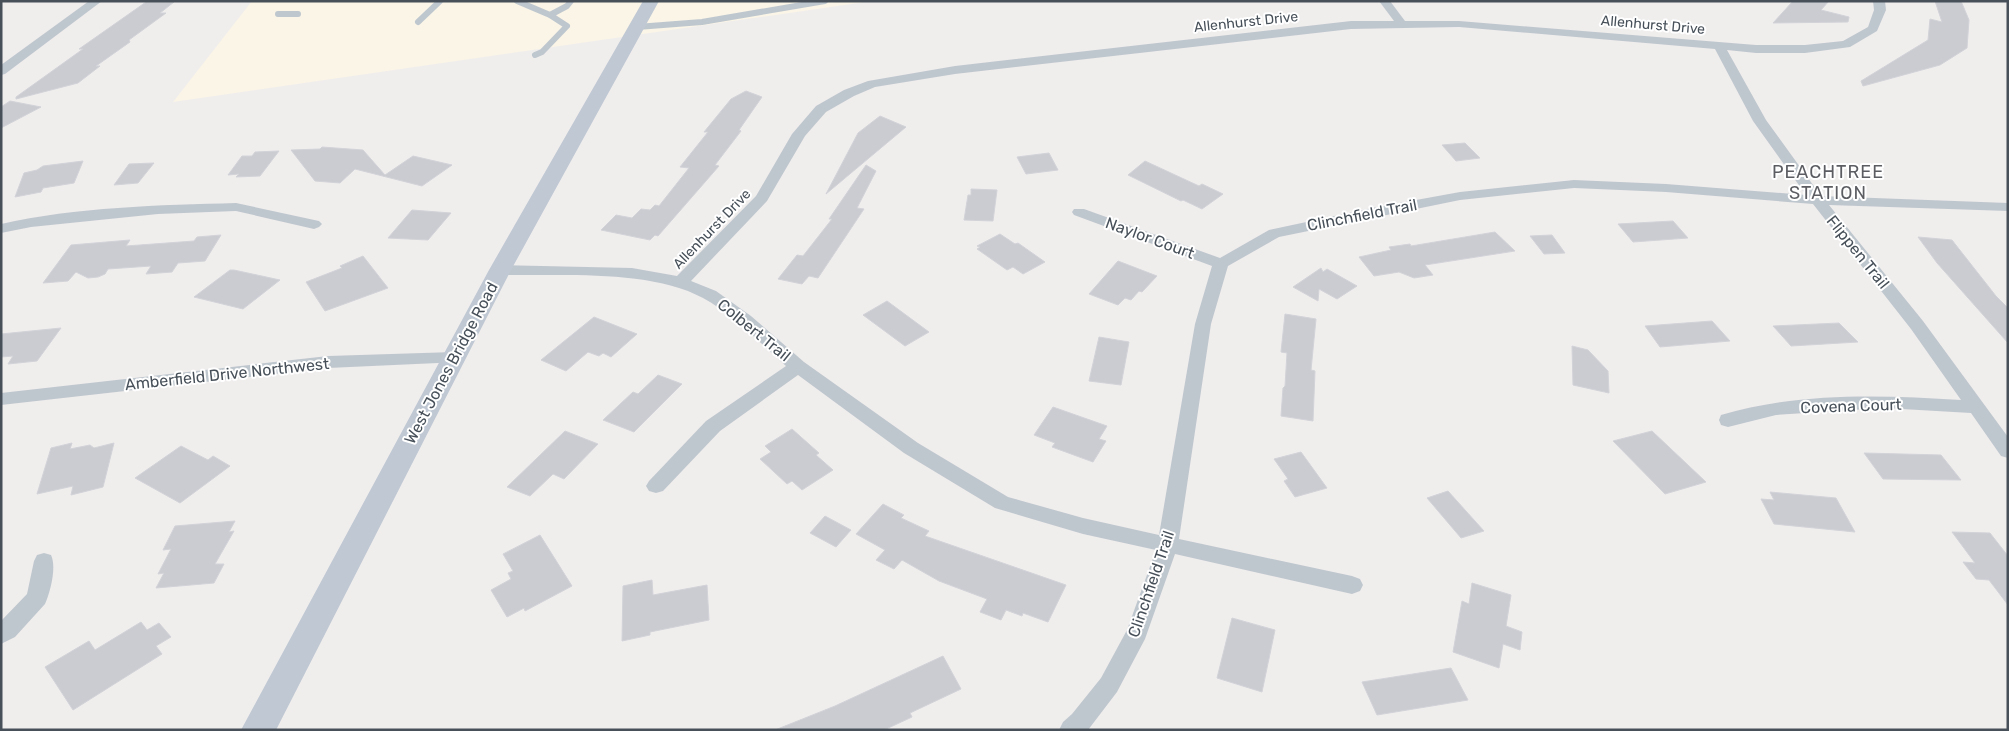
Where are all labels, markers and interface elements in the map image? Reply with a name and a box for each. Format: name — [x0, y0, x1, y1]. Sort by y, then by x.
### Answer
street label: Allenhurst Drive — [1193, 8, 1299, 36]
street label: Allenhurst Drive — [1600, 12, 1706, 38]
district label: PEACHTREE STATION — [1772, 161, 1884, 204]
street label: Allenhurst Drive — [670, 185, 755, 272]
street label: Clinchfield Trail — [1305, 195, 1419, 235]
street label: Flippen Trail — [1823, 211, 1893, 293]
street label: Naylor Court — [1103, 213, 1197, 263]
street label: West Jones Bridge Road — [400, 279, 502, 447]
street label: Colbert Trail — [714, 295, 794, 365]
street label: Amberfield Drive Northwest — [124, 354, 330, 394]
street label: Covena Court — [1800, 395, 1902, 417]
street label: Clinchfield Trail — [1124, 528, 1178, 640]

